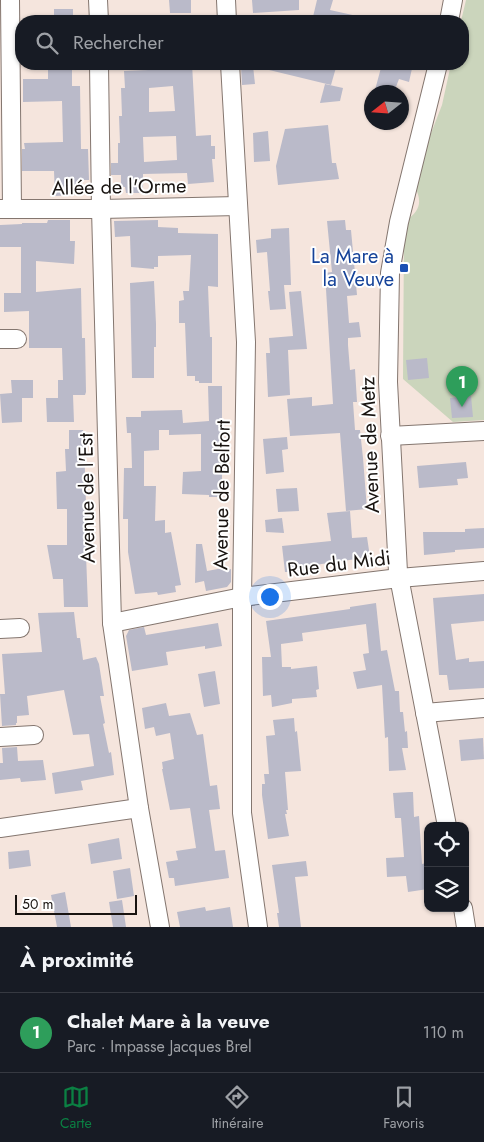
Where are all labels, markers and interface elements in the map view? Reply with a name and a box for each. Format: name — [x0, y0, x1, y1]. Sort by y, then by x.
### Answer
search box — [15, 15, 469, 70]
icon: search — [33, 29, 61, 57]
text: Rechercher — [73, 29, 164, 56]
north arrow — [364, 85, 409, 130]
street label: Allée de l'Orme — [51, 171, 187, 203]
place label: La Mare à la Veuve — [311, 242, 394, 294]
marker: La Mare à la Veuve — [398, 262, 410, 274]
pin: 1 — [446, 366, 478, 407]
street label: Avenue de Metz — [353, 376, 387, 514]
street label: Avenue de Belfort — [206, 419, 238, 570]
street label: Avenue de l'Est — [71, 432, 103, 563]
street label: Rue du Midi — [286, 543, 392, 585]
your location — [257, 584, 283, 610]
map controls — [424, 822, 469, 912]
button: locate — [424, 822, 469, 867]
button: layers — [424, 867, 469, 912]
scale bar — [15, 892, 138, 915]
text: 50 m — [22, 894, 53, 914]
text: À proximité — [20, 945, 134, 975]
text: Chalet Mare à la veuve — [67, 1008, 270, 1035]
text: 1 — [32, 1021, 40, 1044]
text: 110 m — [423, 1021, 464, 1044]
text: Parc · Impasse Jacques Brel — [67, 1035, 252, 1058]
tab: Carte — [60, 1083, 92, 1133]
tab: Itinéraire — [211, 1083, 263, 1133]
tab: Favoris — [383, 1083, 424, 1133]

